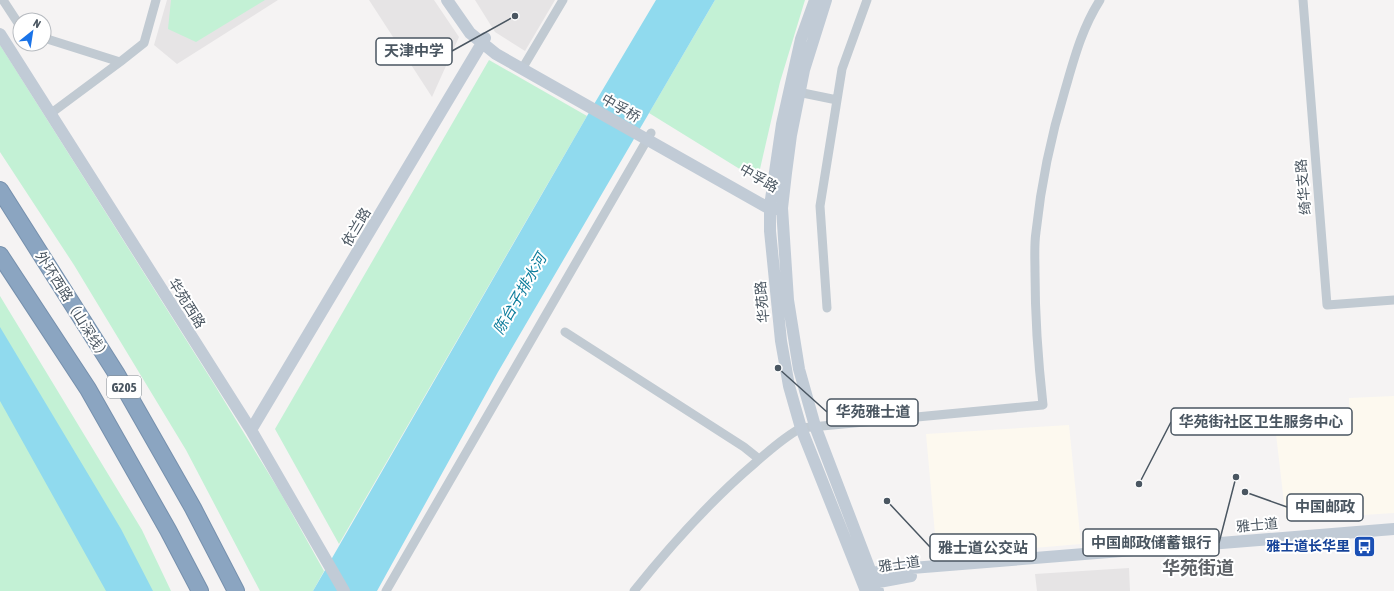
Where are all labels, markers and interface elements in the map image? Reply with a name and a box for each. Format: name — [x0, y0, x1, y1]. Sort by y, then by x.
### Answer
north arrow — [12, 12, 52, 52]
text: N — [31, 17, 43, 30]
callout: 天津中学 — [376, 38, 452, 65]
text: 天津中学 — [384, 42, 444, 59]
street label: 中孚桥 — [599, 91, 643, 125]
street label: 绮华支路 — [1293, 158, 1313, 216]
street label: 中孚路 — [737, 161, 781, 195]
street label: 依兰路 — [338, 205, 374, 249]
street label: 外环西路（山深线） — [33, 248, 113, 364]
water label: 陈台子排水河 — [490, 248, 551, 337]
street label: 华苑西路 — [165, 275, 209, 331]
street label: 华苑路 — [752, 280, 772, 324]
road number: G205 — [107, 376, 141, 398]
callout: 华苑雅士道 — [827, 399, 918, 426]
text: 华苑雅士道 — [835, 403, 911, 420]
callout: 华苑街社区卫生服务中心 — [1171, 408, 1352, 435]
text: 华苑街社区卫生服务中心 — [1178, 413, 1344, 430]
callout: 中国邮政 — [1287, 494, 1363, 521]
text: 中国邮政 — [1295, 498, 1355, 515]
street label: 雅士道 — [1235, 515, 1279, 535]
callout: 中国邮政储蓄银行 — [1083, 529, 1219, 556]
bus stop icon: 雅士道长华里 — [1352, 533, 1378, 559]
callout: 雅士道公交站 — [930, 534, 1036, 561]
text: 中国邮政储蓄银行 — [1091, 534, 1211, 551]
place label: 雅士道长华里 — [1266, 538, 1350, 554]
text: 雅士道公交站 — [938, 539, 1028, 556]
street label: 雅士道 — [877, 553, 921, 575]
district label: 华苑街道 — [1162, 557, 1234, 578]

